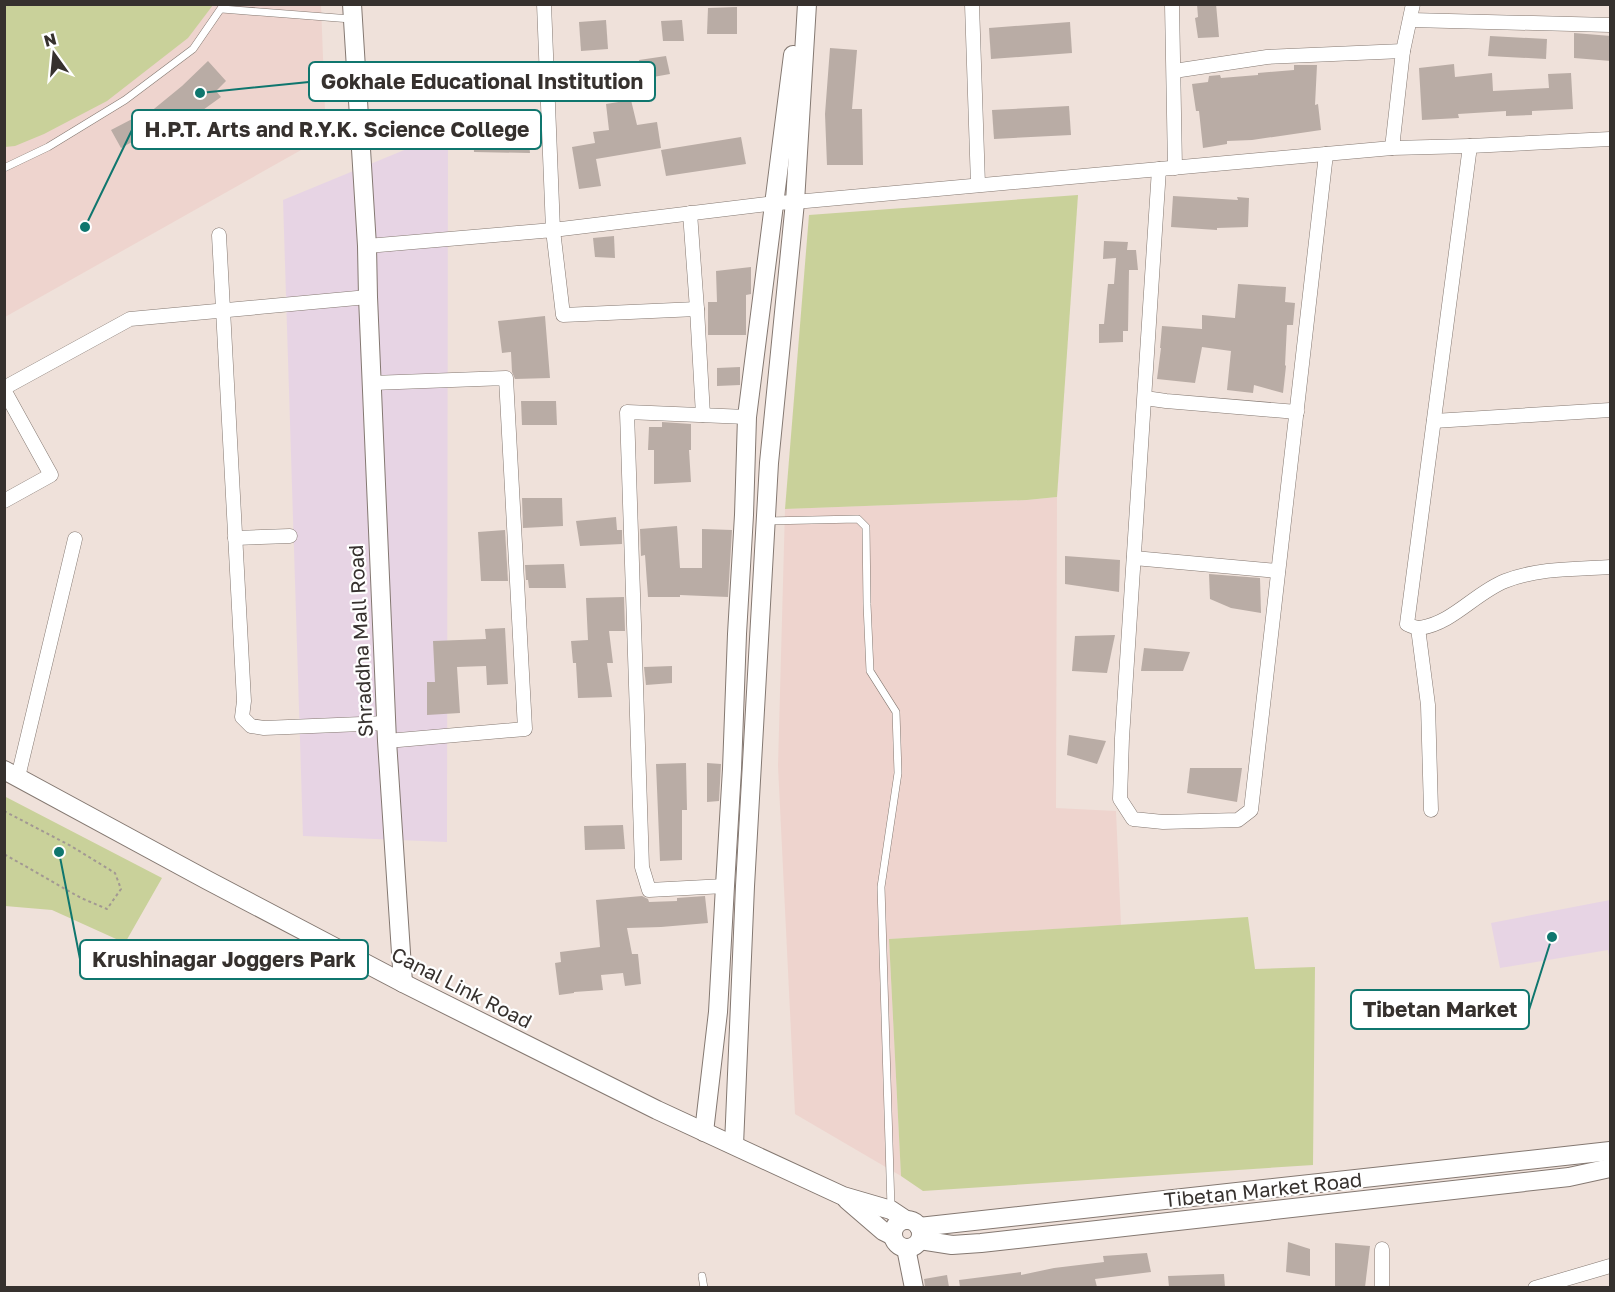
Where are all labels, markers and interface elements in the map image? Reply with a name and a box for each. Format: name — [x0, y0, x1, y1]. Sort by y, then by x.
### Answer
north arrow — [24, 24, 84, 84]
text: N — [42, 28, 59, 51]
callout: Gokhale Educational Institution — [309, 62, 655, 101]
text: Gokhale Educational Institution — [321, 68, 643, 94]
callout: H.P.T. Arts and R.Y.K. Science College — [132, 110, 541, 149]
text: H.P.T. Arts and R.Y.K. Science College — [145, 116, 529, 142]
street label: Shraddha Mall Road — [343, 544, 377, 738]
callout: Krushinagar Joggers Park — [80, 940, 368, 979]
street label: Canal Link Road — [388, 941, 536, 1033]
text: Krushinagar Joggers Park — [92, 946, 356, 972]
callout: Tibetan Market — [1351, 990, 1529, 1029]
text: Tibetan Market — [1363, 996, 1517, 1022]
street label: Tibetan Market Road — [1163, 1167, 1363, 1211]

